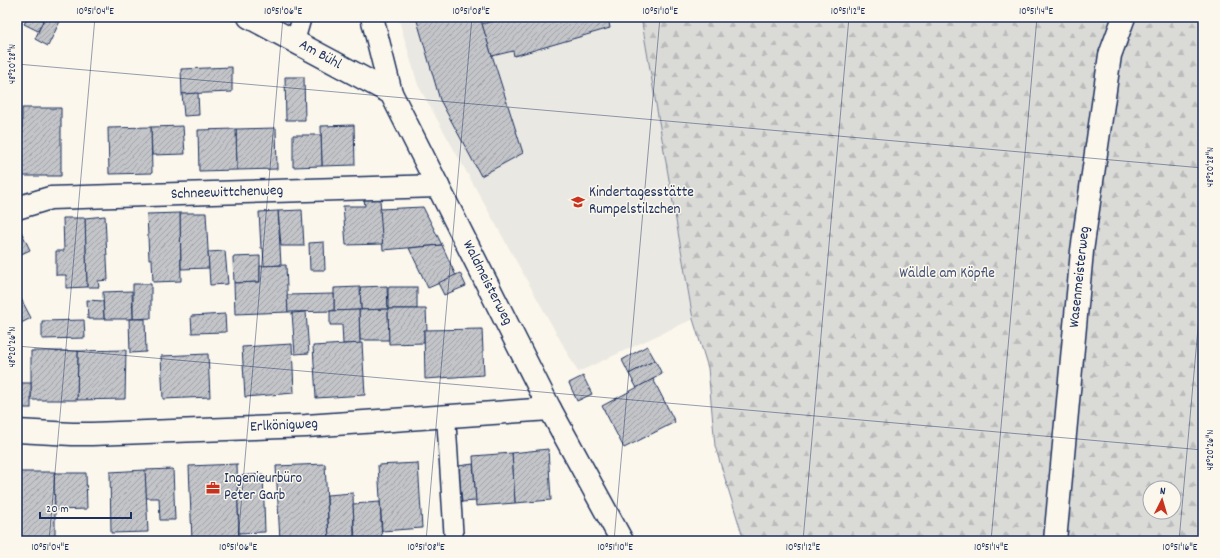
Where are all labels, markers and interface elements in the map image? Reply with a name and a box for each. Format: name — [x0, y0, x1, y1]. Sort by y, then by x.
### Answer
text: 10°51'04"E — [76, 5, 114, 19]
text: 10°51'06"E — [264, 5, 303, 19]
text: 10°51'08"E — [452, 5, 490, 19]
text: 10°51'10"E — [642, 5, 678, 19]
text: 10°51'12"E — [831, 5, 866, 19]
text: 10°51'14"E — [1019, 5, 1053, 19]
street label: Am Bühl — [295, 34, 346, 76]
text: 48°20'28"N — [6, 44, 20, 84]
text: 48°20'28"N — [1204, 147, 1218, 187]
street label: Schneewittchenweg — [170, 180, 284, 206]
place label: Kindertagesstätte Rumpelstilzchen — [589, 182, 694, 221]
school or university icon: Kindertagesstätte Rumpelstilzchen — [570, 194, 586, 210]
street label: Wasenmeisterweg — [1064, 225, 1096, 329]
street label: Waldmeisterweg — [456, 237, 518, 329]
park label: Wäldle am Köpfle — [899, 263, 995, 285]
text: 48°20'26"N — [6, 326, 20, 367]
street label: Erlkönigweg — [250, 413, 318, 439]
text: 48°20'26"N — [1204, 429, 1218, 470]
place label: Ingenieurbüro Peter Garb — [224, 468, 303, 507]
office icon: Ingenieurbüro Peter Garb — [205, 480, 221, 496]
north arrow — [1142, 480, 1182, 520]
text: N — [1159, 484, 1167, 500]
scale bar — [40, 494, 131, 520]
text: 20 m — [46, 501, 69, 518]
text: 10°51'04"E — [31, 541, 69, 555]
text: 10°51'06"E — [219, 541, 258, 555]
text: 10°51'08"E — [407, 541, 445, 555]
text: 10°51'10"E — [597, 541, 633, 555]
text: 10°51'12"E — [786, 541, 821, 555]
text: 10°51'14"E — [974, 541, 1008, 555]
text: 10°51'16"E — [1163, 541, 1198, 555]

